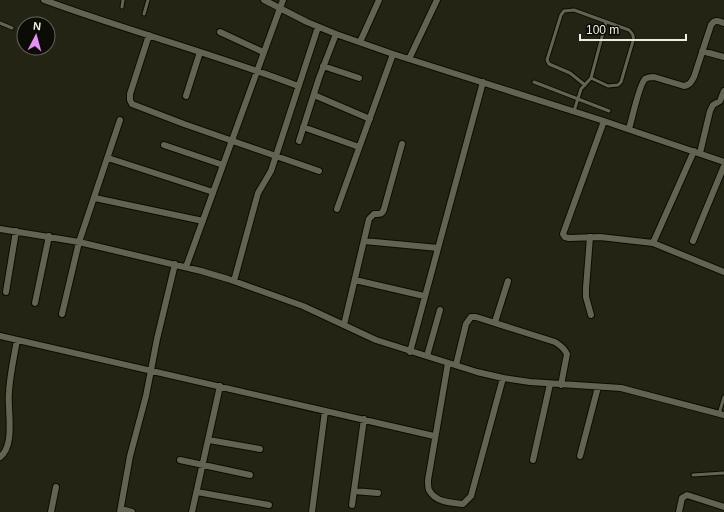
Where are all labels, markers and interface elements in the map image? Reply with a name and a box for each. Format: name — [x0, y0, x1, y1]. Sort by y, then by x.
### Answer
north arrow — [16, 16, 56, 56]
scale bar — [580, 16, 686, 42]
text: N — [32, 20, 42, 32]
text: 100 m — [586, 23, 619, 37]

